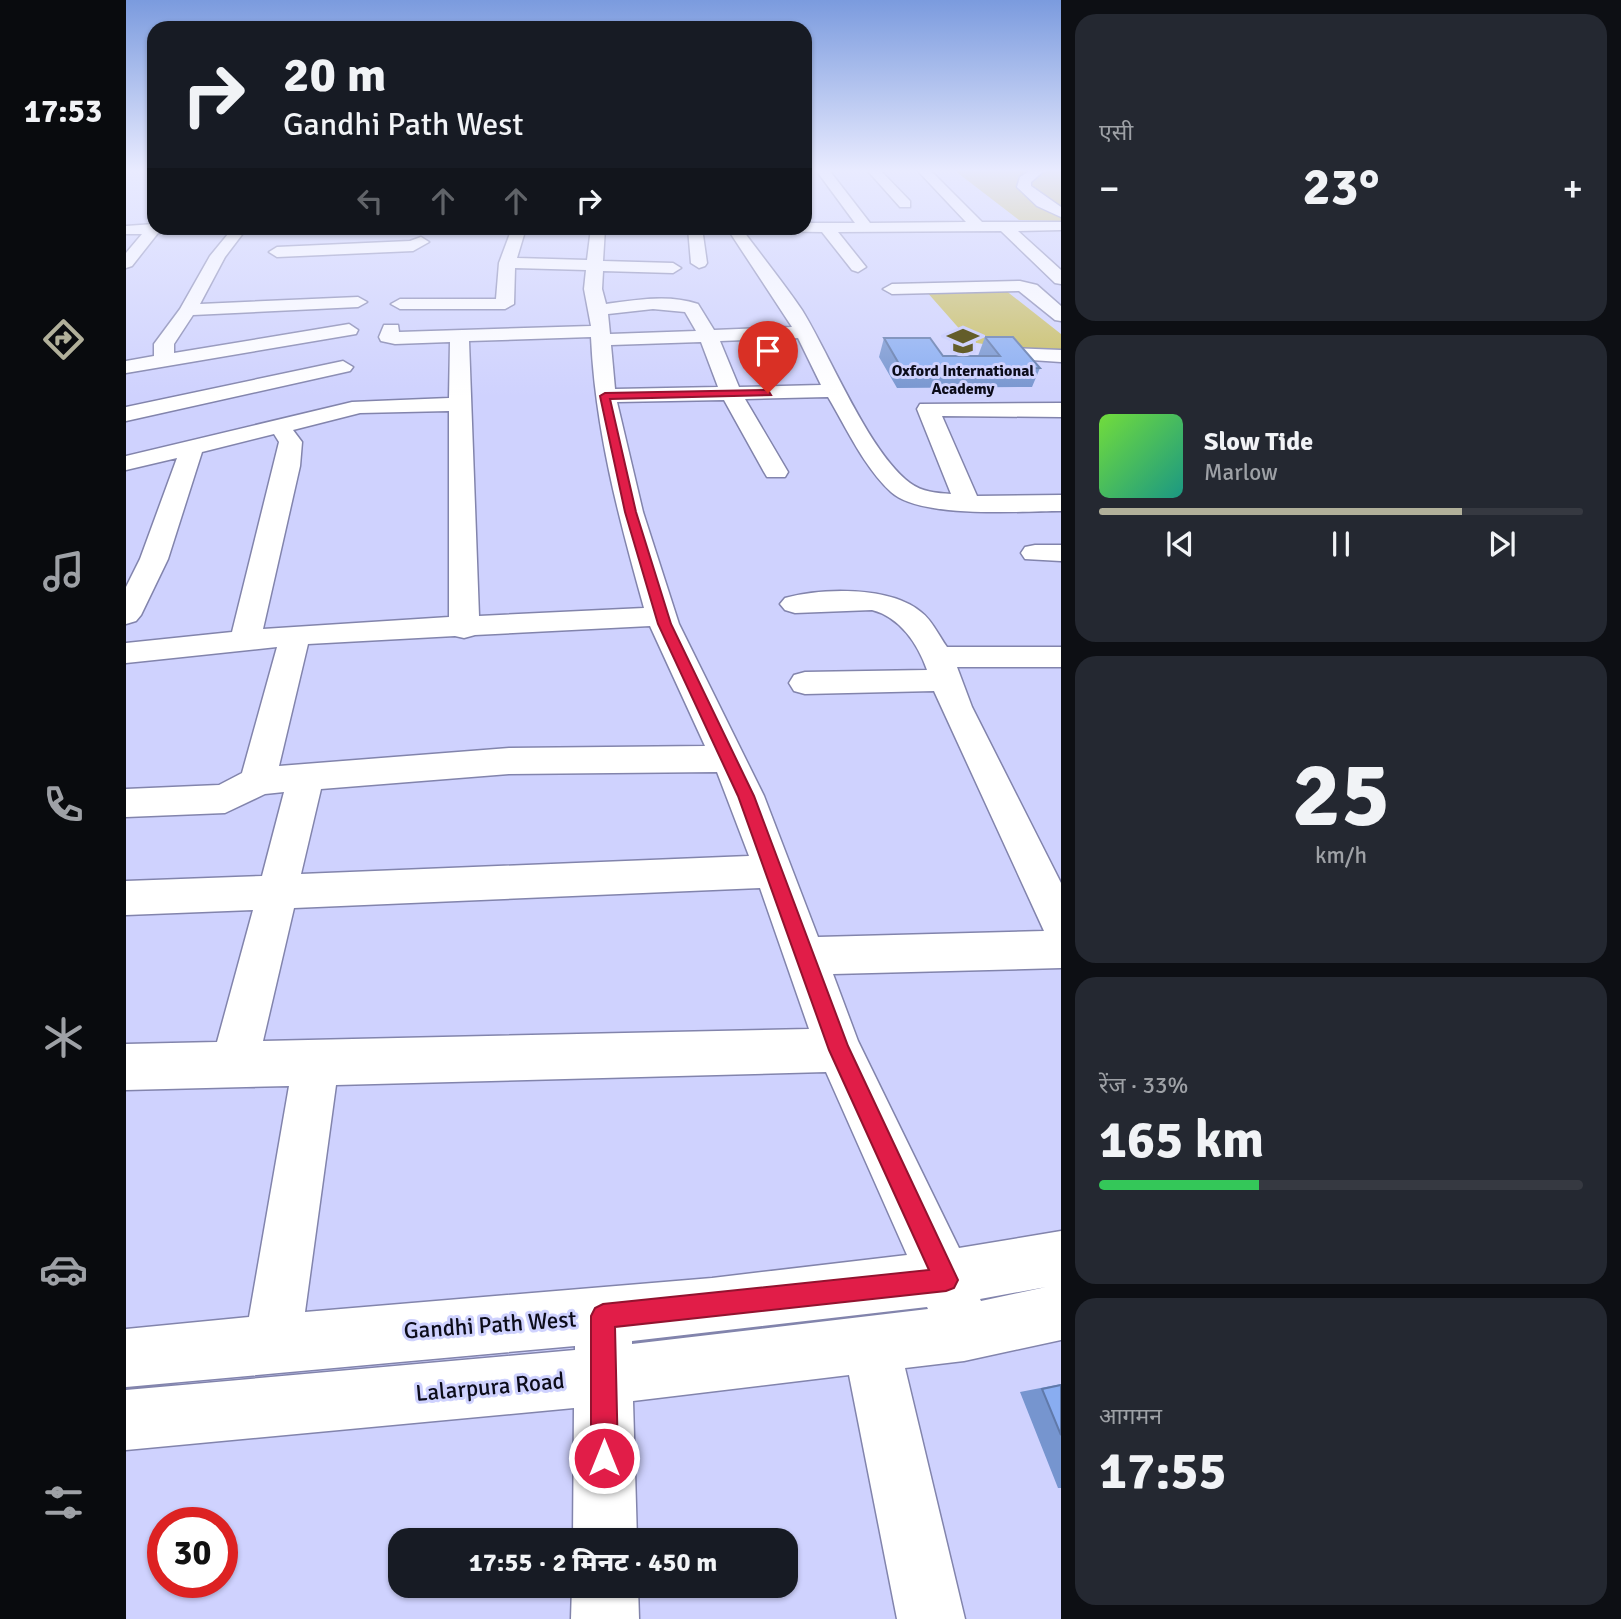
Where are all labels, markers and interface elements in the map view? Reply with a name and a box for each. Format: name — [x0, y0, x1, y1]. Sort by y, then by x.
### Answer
text: 20 m — [283, 45, 386, 105]
icon: right — [168, 49, 259, 140]
text: 17:53 — [24, 92, 102, 131]
text: Gandhi Path West — [283, 105, 524, 144]
text: एसी — [1099, 118, 1133, 147]
text: 23° — [1303, 155, 1379, 219]
text: − — [1099, 165, 1120, 212]
text: + — [1562, 165, 1583, 212]
icon: left — [351, 182, 389, 220]
icon: ahead — [424, 182, 462, 220]
icon: ahead — [497, 182, 535, 220]
icon: right — [570, 182, 608, 220]
icon: directions — [39, 315, 88, 364]
pin — [738, 321, 798, 393]
school or university icon: Oxford International Academy — [946, 324, 980, 358]
icon: arrive — [749, 332, 787, 370]
place label: Oxford International Academy — [892, 361, 1034, 399]
text: Slow Tide — [1204, 426, 1313, 458]
text: Marlow — [1204, 458, 1278, 487]
icon: previous — [1161, 525, 1199, 563]
icon: pause — [1322, 525, 1360, 563]
icon: next — [1483, 525, 1521, 563]
icon: music — [39, 547, 88, 596]
text: 25 — [1292, 739, 1390, 852]
icon: phone — [39, 780, 88, 829]
text: km/h — [1315, 841, 1367, 870]
icon: climate — [39, 1013, 88, 1062]
text: रेंज · 33% — [1099, 1071, 1188, 1100]
text: 165 km — [1099, 1108, 1264, 1172]
icon: car — [39, 1245, 88, 1294]
street label: Gandhi Path West — [403, 1305, 577, 1345]
street label: Lalarpura Road — [414, 1366, 566, 1408]
text: आगमन — [1099, 1402, 1162, 1431]
position arrow — [567, 1421, 641, 1495]
text: 17:55 — [1099, 1439, 1227, 1503]
icon: filters — [39, 1478, 88, 1527]
speed limit sign: 30 — [147, 1507, 238, 1598]
text: 17:55 · 2 मिनट · 450 m — [469, 1547, 717, 1579]

